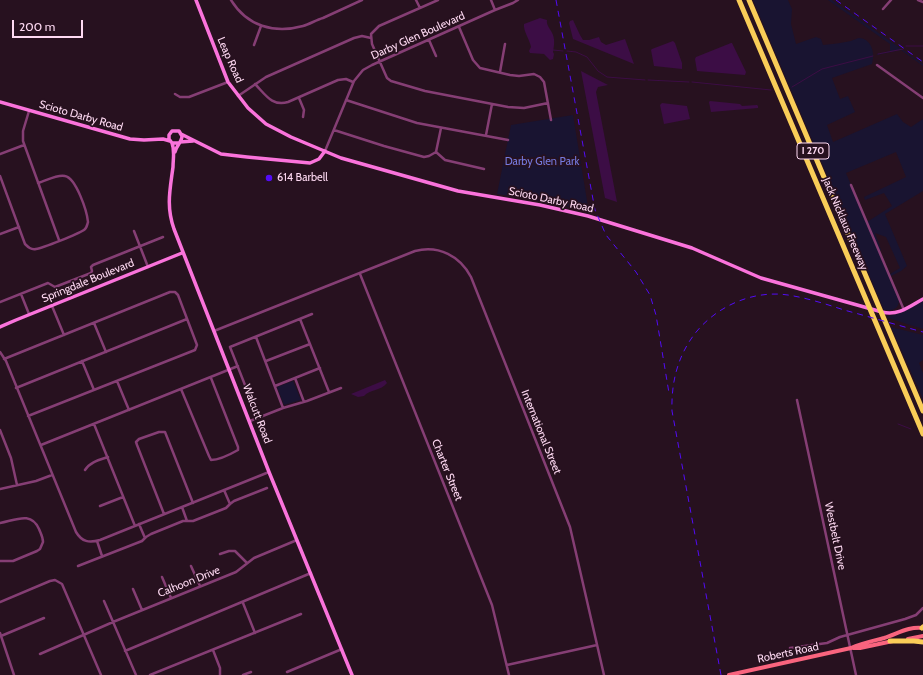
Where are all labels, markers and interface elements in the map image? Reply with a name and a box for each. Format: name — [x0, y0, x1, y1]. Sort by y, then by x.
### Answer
street label: Darby Glen Boulevard — [369, 9, 467, 63]
scale bar — [14, 12, 85, 38]
text: 200 m — [19, 19, 55, 34]
street label: Leap Road — [214, 35, 246, 85]
street label: Scioto Darby Road — [38, 98, 124, 134]
road number: I 270 — [797, 143, 829, 159]
park label: Darby Glen Park — [505, 155, 579, 169]
place label: 614 Barbell — [277, 171, 328, 185]
marker: 614 Barbell — [264, 173, 274, 183]
street label: Jack Nicklaus Freeway — [820, 176, 870, 272]
street label: Scioto Darby Road — [507, 185, 595, 215]
street label: Springdale Boulevard — [40, 256, 136, 306]
street label: Walcutt Road — [240, 383, 274, 445]
street label: International Street — [518, 388, 564, 476]
street label: Charter Street — [429, 437, 465, 503]
street label: Westbelt Drive — [821, 501, 849, 571]
street label: Calhoon Drive — [156, 564, 222, 600]
street label: Roberts Road — [756, 640, 820, 666]

